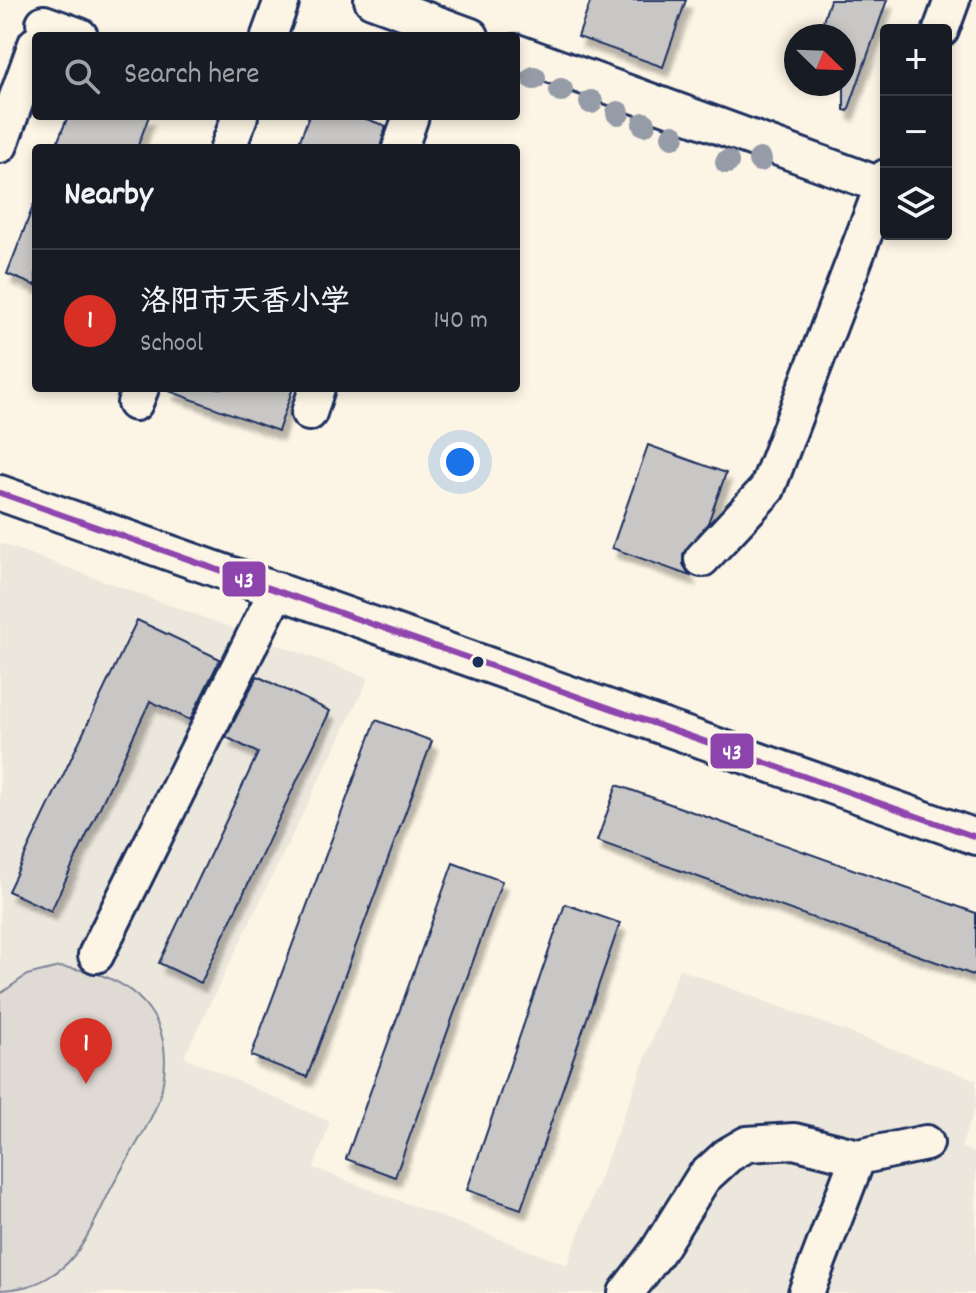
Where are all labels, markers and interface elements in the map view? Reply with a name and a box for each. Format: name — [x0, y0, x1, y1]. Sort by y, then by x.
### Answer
north arrow — [784, 24, 856, 96]
map controls — [880, 24, 952, 240]
button: + — [880, 24, 952, 96]
search box — [32, 32, 520, 120]
icon: search — [60, 54, 104, 98]
text: Search here — [124, 55, 260, 98]
button: − — [880, 96, 952, 168]
button: layers — [880, 168, 952, 240]
text: Nearby — [64, 172, 153, 221]
text: 洛阳市天香小学 — [140, 283, 350, 326]
text: 1 — [87, 303, 93, 340]
text: 140 m — [434, 303, 488, 340]
text: School — [140, 326, 203, 363]
your location — [440, 442, 480, 482]
line badge: 43 — [221, 560, 267, 598]
text: 43 — [235, 567, 253, 598]
unlabelled marker — [470, 654, 486, 670]
line badge: 43 — [709, 732, 755, 770]
text: 43 — [723, 739, 741, 770]
pin: 1 — [60, 1018, 112, 1084]

